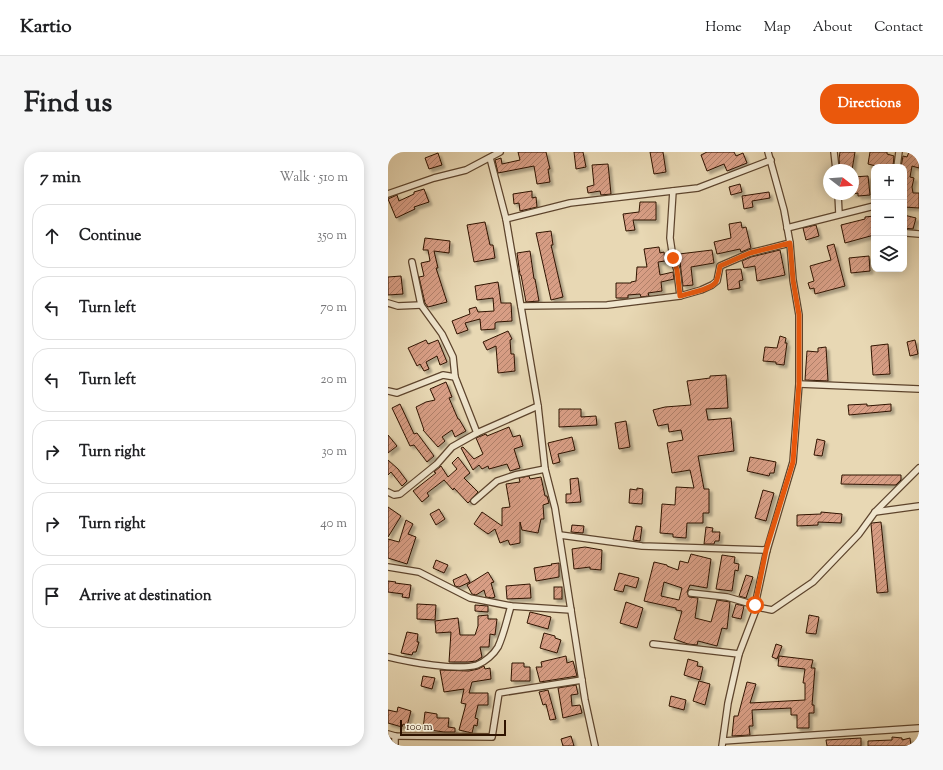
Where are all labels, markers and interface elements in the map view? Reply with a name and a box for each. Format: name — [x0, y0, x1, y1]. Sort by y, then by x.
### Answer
text: Kartio — [20, 14, 72, 41]
text: Home — [705, 18, 742, 38]
text: Map — [764, 18, 791, 38]
text: About — [813, 18, 852, 38]
text: Contact — [874, 18, 923, 38]
text: Find us — [24, 84, 112, 124]
button: Directions — [820, 84, 919, 124]
north arrow — [823, 164, 859, 200]
map controls — [871, 164, 907, 272]
button: + — [871, 164, 907, 200]
text: 7 min — [40, 166, 81, 190]
text: Walk · 510 m — [280, 169, 348, 187]
button: − — [871, 200, 907, 236]
icon: ahead — [41, 225, 63, 247]
text: Continue — [79, 226, 141, 247]
text: 350 m — [317, 227, 347, 245]
button: layers — [871, 236, 907, 272]
route end — [664, 249, 682, 267]
icon: left — [41, 297, 63, 319]
text: Turn left — [79, 298, 136, 319]
text: 70 m — [320, 299, 347, 317]
icon: left — [41, 369, 63, 391]
text: Turn left — [79, 370, 136, 391]
text: 20 m — [321, 371, 347, 389]
icon: right — [41, 441, 63, 463]
text: Turn right — [79, 442, 145, 463]
text: 30 m — [321, 443, 347, 461]
icon: right — [41, 513, 63, 535]
text: Turn right — [79, 514, 145, 535]
text: 40 m — [320, 515, 347, 533]
icon: arrive — [41, 585, 63, 607]
text: Arrive at destination — [79, 586, 212, 607]
route start — [746, 596, 764, 614]
scale bar — [400, 718, 506, 737]
text: 100 m — [406, 719, 433, 735]

